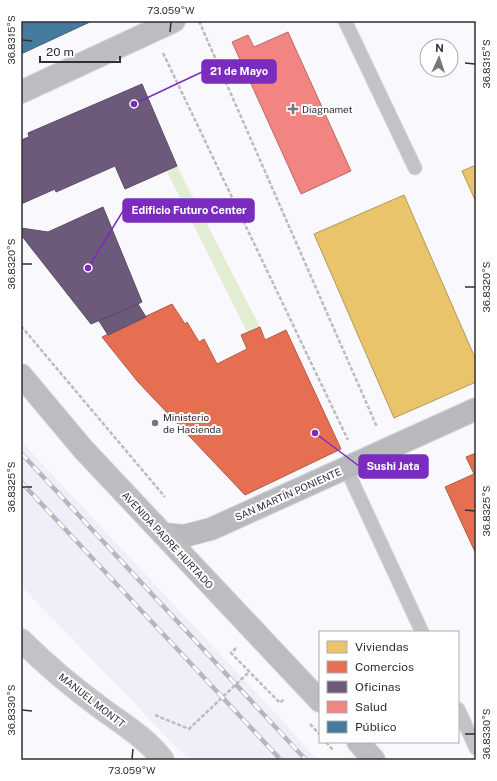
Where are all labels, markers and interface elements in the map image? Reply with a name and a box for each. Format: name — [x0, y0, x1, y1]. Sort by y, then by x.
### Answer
text: 73.059°W — [147, 4, 195, 16]
text: 36.8315°S — [5, 15, 17, 65]
scale bar — [40, 38, 120, 64]
north arrow — [419, 38, 459, 78]
text: 36.8315°S — [480, 39, 492, 89]
text: N — [435, 42, 444, 54]
text: 20 m — [46, 45, 74, 59]
callout: 21 de Mayo — [202, 60, 276, 83]
text: 21 de Mayo — [210, 65, 268, 77]
marker: Diagnamet — [287, 103, 299, 115]
place label: Diagnamet — [302, 103, 353, 115]
callout: Edificio Futuro Center — [123, 199, 254, 222]
text: Edificio Futuro Center — [131, 204, 247, 216]
text: 36.8320°S — [5, 238, 17, 289]
text: 36.8320°S — [480, 261, 492, 312]
place label: Ministerio de Hacienda — [163, 411, 221, 435]
marker: Ministerio de Hacienda — [150, 418, 160, 428]
callout: Sushi Jata — [359, 455, 428, 478]
text: Sushi Jata — [366, 460, 420, 472]
text: 36.8325°S — [5, 461, 17, 513]
street label: SAN MARTÍN PONIENTE — [233, 465, 343, 523]
text: 36.8325°S — [480, 485, 492, 537]
street label: AVENIDA PADRE HURTADO — [120, 489, 216, 591]
legend — [319, 631, 459, 743]
text: Viviendas — [355, 640, 409, 654]
text: Comercios — [355, 660, 414, 674]
street label: MANUEL MONTT — [56, 670, 128, 730]
text: Oficinas — [355, 680, 401, 694]
text: 36.8330°S — [5, 684, 17, 736]
text: Salud — [355, 700, 387, 714]
text: 36.8330°S — [480, 708, 492, 760]
text: Público — [355, 720, 397, 734]
text: 73.059°W — [108, 764, 156, 776]

